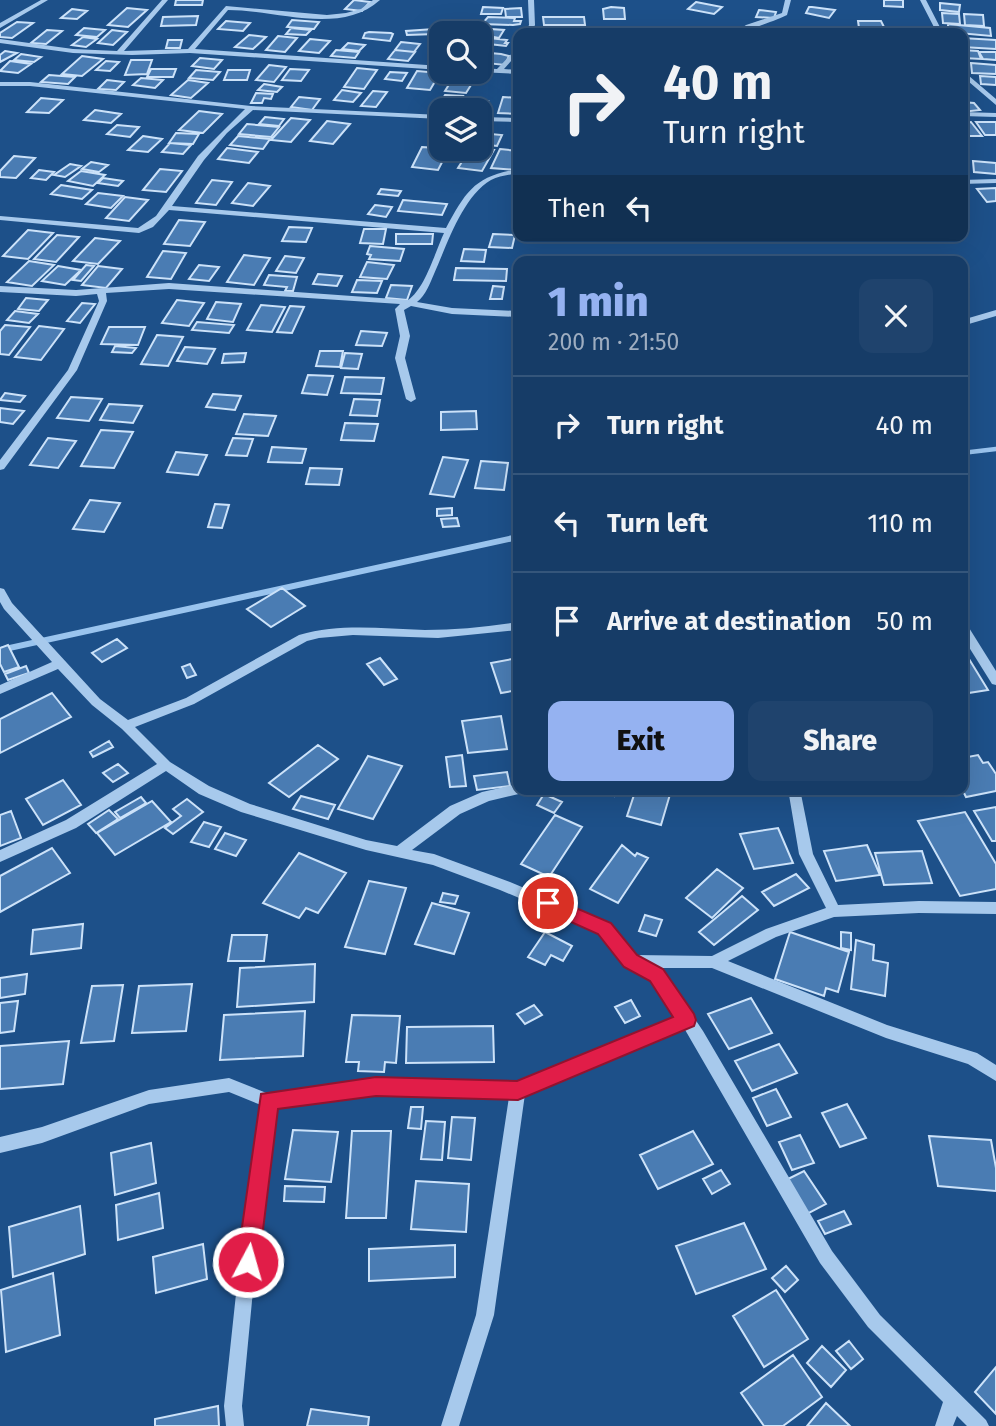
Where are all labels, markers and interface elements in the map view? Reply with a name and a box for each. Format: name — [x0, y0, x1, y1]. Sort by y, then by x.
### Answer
map controls — [429, 21, 492, 161]
button: search — [429, 21, 492, 84]
text: 40 m — [663, 53, 772, 112]
icon: right — [548, 56, 639, 147]
button: layers — [429, 98, 492, 161]
text: Turn right — [663, 113, 805, 151]
icon: left — [620, 189, 658, 227]
text: Then — [548, 193, 606, 224]
text: 1 min — [548, 277, 649, 327]
button: close — [859, 279, 933, 353]
text: 200 m · 21:50 — [548, 328, 679, 356]
icon: right — [548, 406, 586, 444]
text: Turn right — [607, 410, 724, 441]
text: 40 m — [875, 410, 933, 441]
icon: left — [548, 504, 586, 542]
text: Turn left — [607, 508, 708, 539]
text: 110 m — [867, 508, 933, 539]
icon: arrive — [548, 602, 586, 640]
text: Arrive at destination — [607, 606, 851, 637]
text: 50 m — [876, 606, 933, 637]
button: Exit — [548, 701, 734, 781]
button: Share — [748, 701, 933, 781]
pin — [518, 873, 578, 933]
icon: arrive — [529, 884, 567, 922]
position arrow — [211, 1225, 285, 1299]

